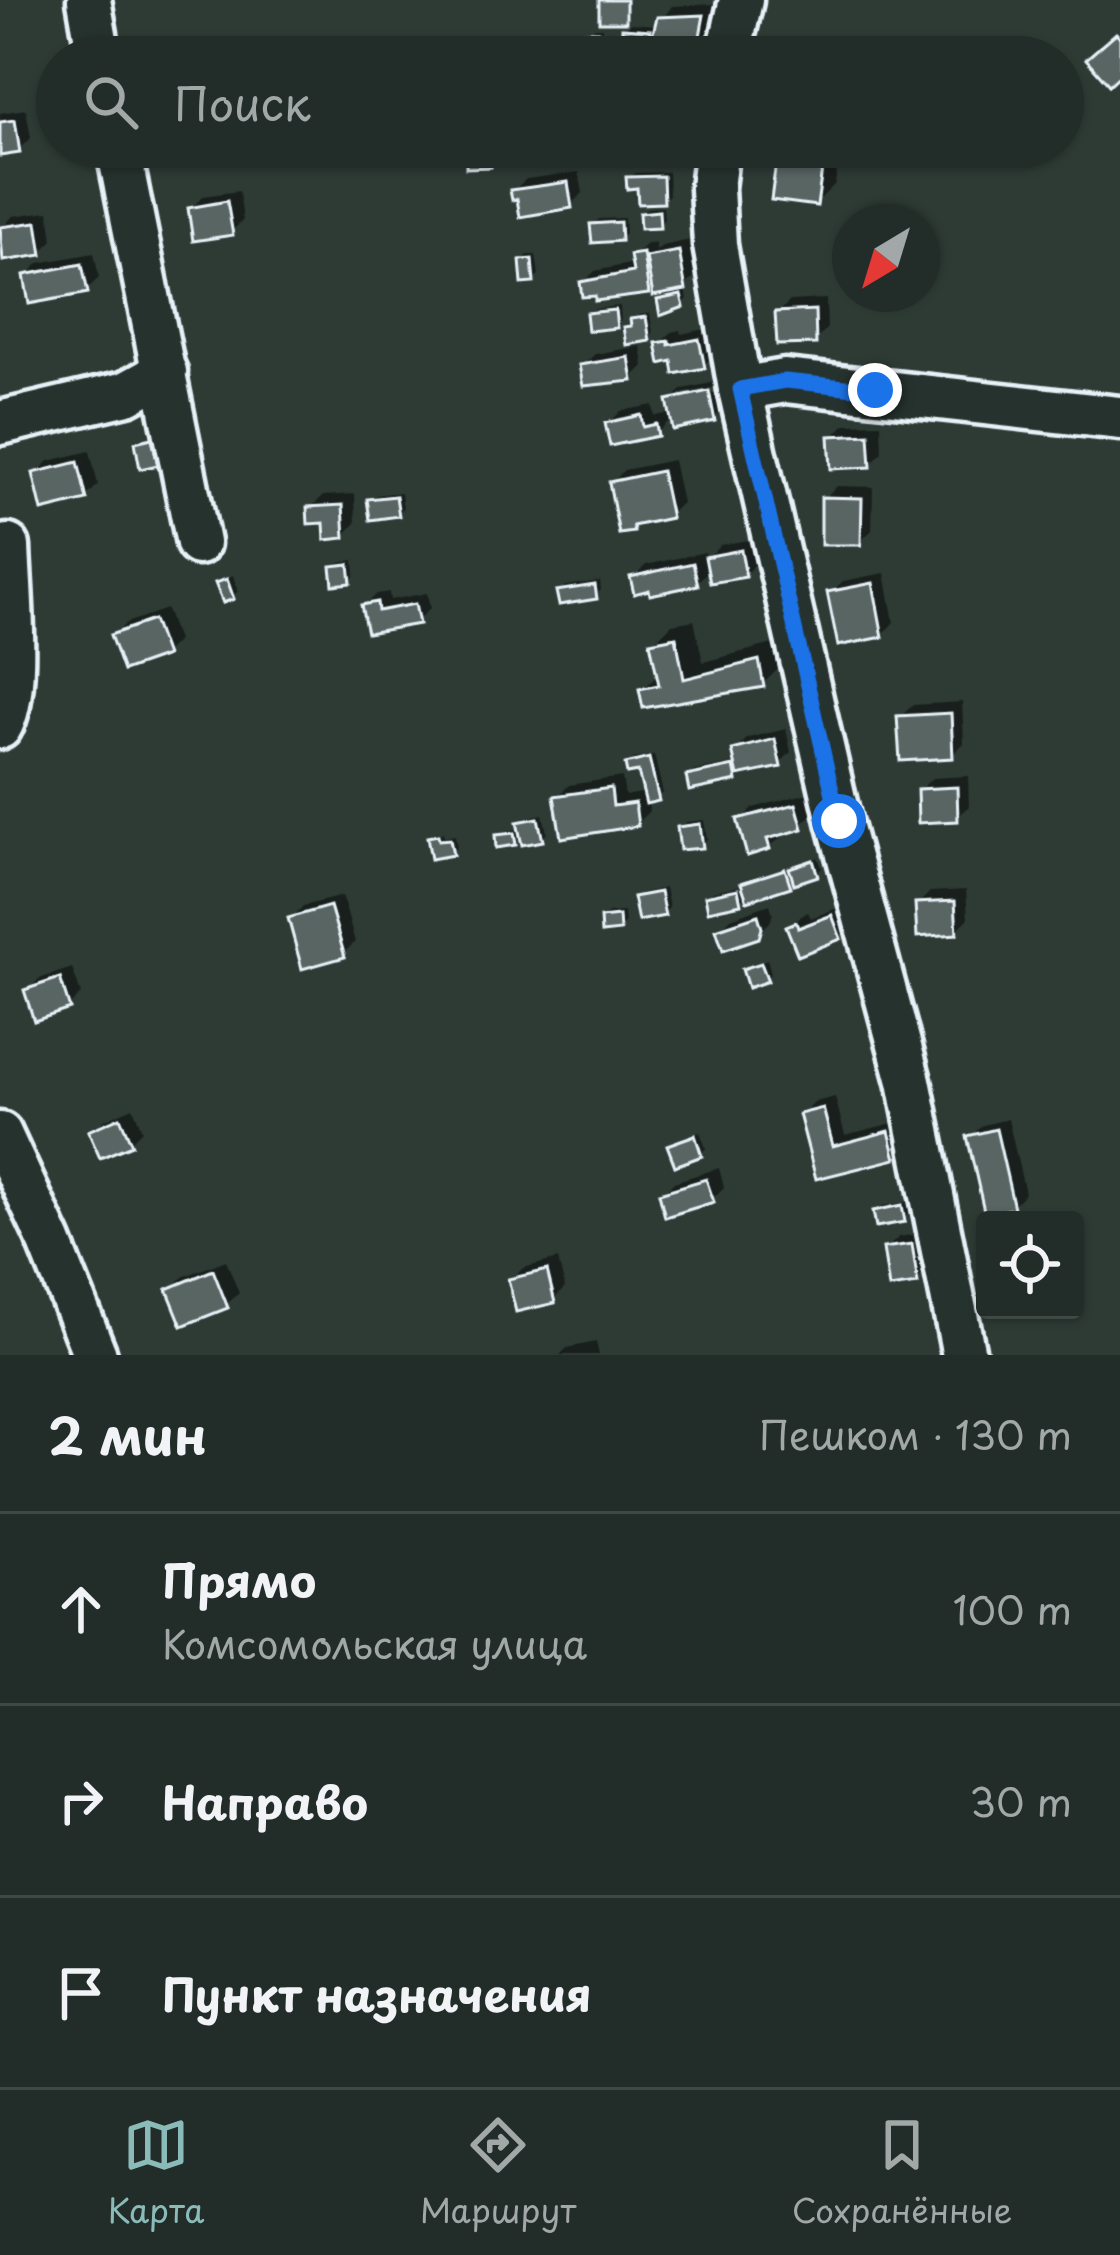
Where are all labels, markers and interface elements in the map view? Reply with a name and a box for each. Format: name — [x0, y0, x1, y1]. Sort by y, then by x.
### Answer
search box — [36, 36, 1084, 168]
text: Поиск — [174, 68, 311, 136]
icon: search — [78, 69, 144, 135]
north arrow — [832, 204, 940, 312]
route end — [848, 363, 902, 417]
route start — [812, 794, 866, 848]
map controls — [976, 1211, 1084, 1319]
button: locate — [976, 1211, 1084, 1319]
text: 2 мин — [48, 1395, 207, 1472]
text: Пешком · 130 m — [759, 1404, 1072, 1463]
text: Прямо — [162, 1545, 316, 1613]
icon: ahead — [48, 1576, 114, 1642]
text: 100 m — [953, 1579, 1072, 1638]
text: Комсомольская улица — [162, 1613, 587, 1672]
text: Направо — [162, 1767, 368, 1835]
icon: right — [48, 1768, 114, 1834]
text: 30 m — [969, 1771, 1072, 1830]
text: Пункт назначения — [162, 1959, 592, 2027]
icon: arrive — [48, 1960, 114, 2026]
tab: Карта — [108, 2112, 205, 2234]
tab: Маршрут — [420, 2112, 576, 2234]
tab: Сохранённые — [792, 2112, 1012, 2234]

